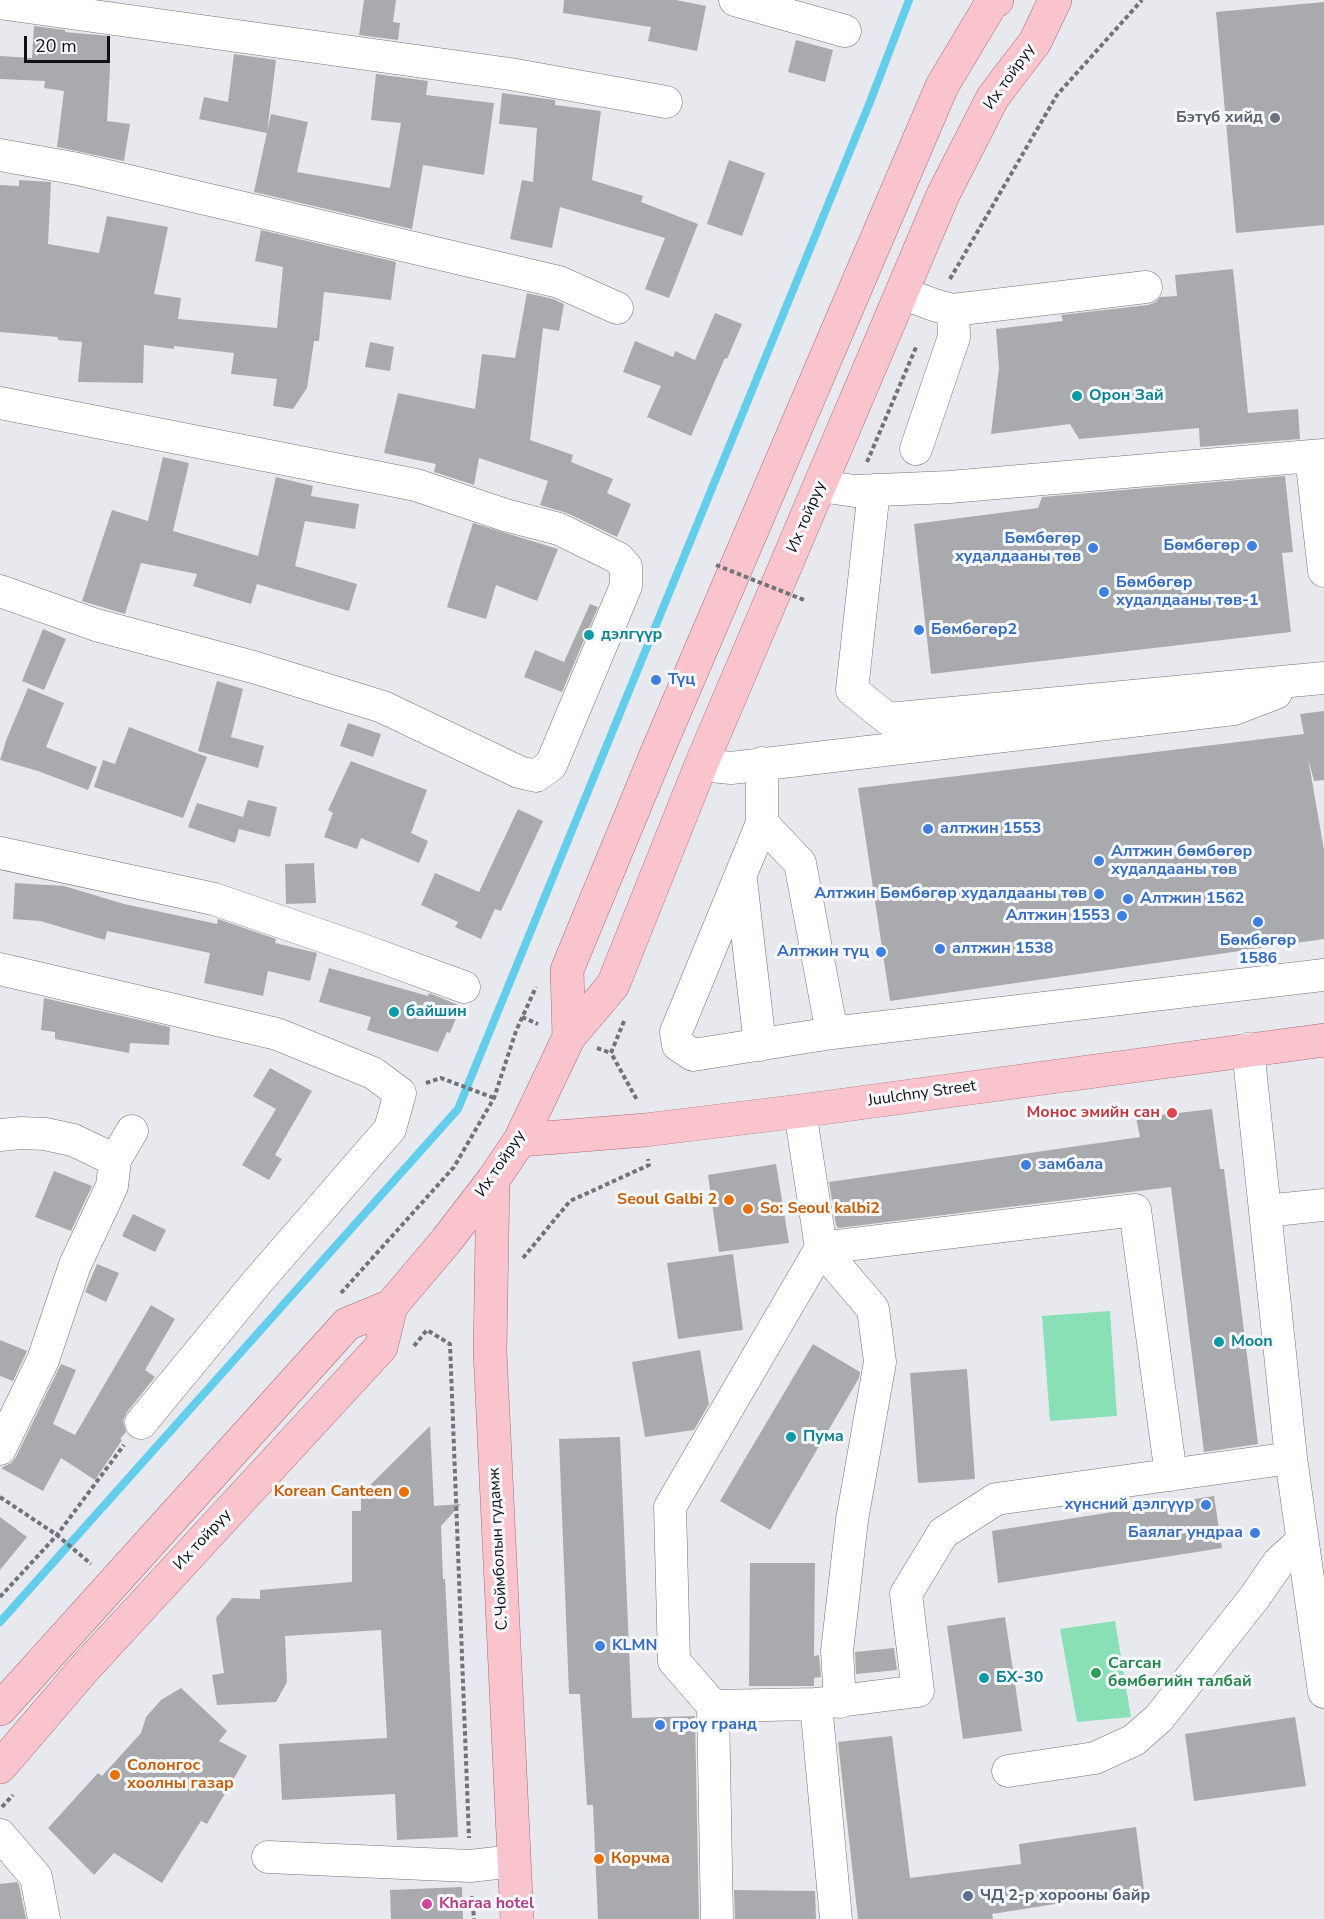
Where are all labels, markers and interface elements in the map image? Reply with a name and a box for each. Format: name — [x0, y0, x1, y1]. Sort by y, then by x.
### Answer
scale bar — [27, 24, 112, 62]
text: 20 m — [35, 34, 77, 58]
street label: Их тойруу — [980, 40, 1040, 114]
place label: Бэтүб хийд — [1176, 108, 1263, 128]
marker: Бэтүб хийд — [1268, 111, 1282, 125]
place label: Орон Зай — [1089, 386, 1164, 406]
marker: Орон Зай — [1070, 389, 1084, 403]
street label: Их тойруу — [783, 478, 831, 556]
place label: Бөмбөгөр худалдааны төв — [955, 529, 1081, 567]
place label: Бөмбөгөр — [1163, 536, 1240, 556]
marker: Бөмбөгөр — [1245, 539, 1259, 553]
marker: Бөмбөгөр худалдааны төв — [1086, 541, 1100, 555]
place label: Бөмбөгөр худалдааны төв-1 — [1116, 573, 1259, 611]
marker: Бөмбөгөр худалдааны төв-1 — [1097, 585, 1111, 599]
place label: Бөмбөгөр2 — [931, 620, 1017, 640]
marker: Бөмбөгөр2 — [912, 623, 926, 637]
place label: дэлгүүр — [601, 625, 662, 645]
marker: дэлгүүр — [582, 628, 596, 642]
place label: Түц — [668, 670, 695, 690]
marker: Түц — [649, 673, 663, 687]
place label: алтжин 1553 — [940, 819, 1041, 839]
marker: алтжин 1553 — [921, 822, 935, 836]
place label: Алтжин бөмбөгөр худалдааны төв — [1111, 842, 1252, 880]
marker: Алтжин бөмбөгөр худалдааны төв — [1092, 854, 1106, 868]
place label: Алтжин Бөмбөгөр худалдааны төв — [814, 884, 1087, 904]
marker: Алтжин Бөмбөгөр худалдааны төв — [1092, 887, 1106, 901]
place label: Алтжин 1562 — [1140, 889, 1244, 909]
marker: Алтжин 1562 — [1121, 892, 1135, 906]
place label: Алтжин 1553 — [1006, 906, 1110, 926]
marker: Алтжин 1553 — [1115, 909, 1129, 923]
marker: Бөмбөгөр 1586 — [1251, 915, 1265, 929]
place label: Бөмбөгөр 1586 — [1220, 931, 1296, 969]
place label: алтжин 1538 — [952, 939, 1053, 959]
place label: Алтжин түц — [777, 942, 869, 962]
marker: алтжин 1538 — [933, 942, 947, 956]
marker: Алтжин түц — [874, 945, 888, 959]
place label: байшин — [406, 1002, 467, 1022]
marker: байшин — [387, 1005, 401, 1019]
street label: Juulchny Street — [867, 1077, 977, 1111]
place label: Монос эмийн сан — [1026, 1103, 1160, 1123]
marker: Монос эмийн сан — [1165, 1106, 1179, 1120]
street label: Их тойруу — [472, 1127, 530, 1201]
place label: замбала — [1038, 1155, 1103, 1175]
marker: замбала — [1019, 1158, 1033, 1172]
place label: Seoul Galbi 2 — [617, 1190, 717, 1210]
marker: Seoul Galbi 2 — [722, 1193, 736, 1207]
place label: So: Seoul kalbi2 — [760, 1199, 880, 1219]
marker: So: Seoul kalbi2 — [741, 1202, 755, 1216]
place label: Moon — [1231, 1332, 1273, 1352]
marker: Moon — [1212, 1335, 1226, 1349]
place label: Пума — [803, 1427, 844, 1447]
marker: Пума — [784, 1430, 798, 1444]
street label: С.Чоймболын гудамж — [485, 1467, 513, 1631]
place label: Korean Canteen — [274, 1482, 392, 1502]
marker: Korean Canteen — [397, 1485, 411, 1499]
place label: хүнсний дэлгүүр — [1064, 1495, 1194, 1515]
marker: хүнсний дэлгүүр — [1199, 1498, 1213, 1512]
street label: Их тойруу — [170, 1506, 236, 1574]
place label: Баялаг ундраа — [1128, 1523, 1243, 1543]
marker: Баялаг ундраа — [1248, 1526, 1262, 1540]
place label: KLMN — [612, 1636, 657, 1656]
marker: KLMN — [593, 1639, 607, 1653]
place label: Сагсан бөмбөгийн талбай — [1108, 1654, 1252, 1692]
marker: Сагсан бөмбөгийн талбай — [1089, 1666, 1103, 1680]
place label: БХ-30 — [996, 1668, 1043, 1688]
marker: БХ-30 — [977, 1671, 991, 1685]
place label: гроү гранд — [672, 1715, 757, 1735]
marker: гроү гранд — [653, 1718, 667, 1732]
place label: Солонгос хоолны газар — [127, 1756, 234, 1794]
marker: Солонгос хоолны газар — [108, 1768, 122, 1782]
place label: Корчма — [611, 1849, 670, 1869]
marker: Корчма — [592, 1852, 606, 1866]
place label: ЧД 2-р хорооны байр — [980, 1886, 1150, 1906]
marker: ЧД 2-р хорооны байр — [961, 1889, 975, 1903]
place label: Kharaa hotel — [439, 1894, 534, 1914]
marker: Kharaa hotel — [420, 1897, 434, 1911]

